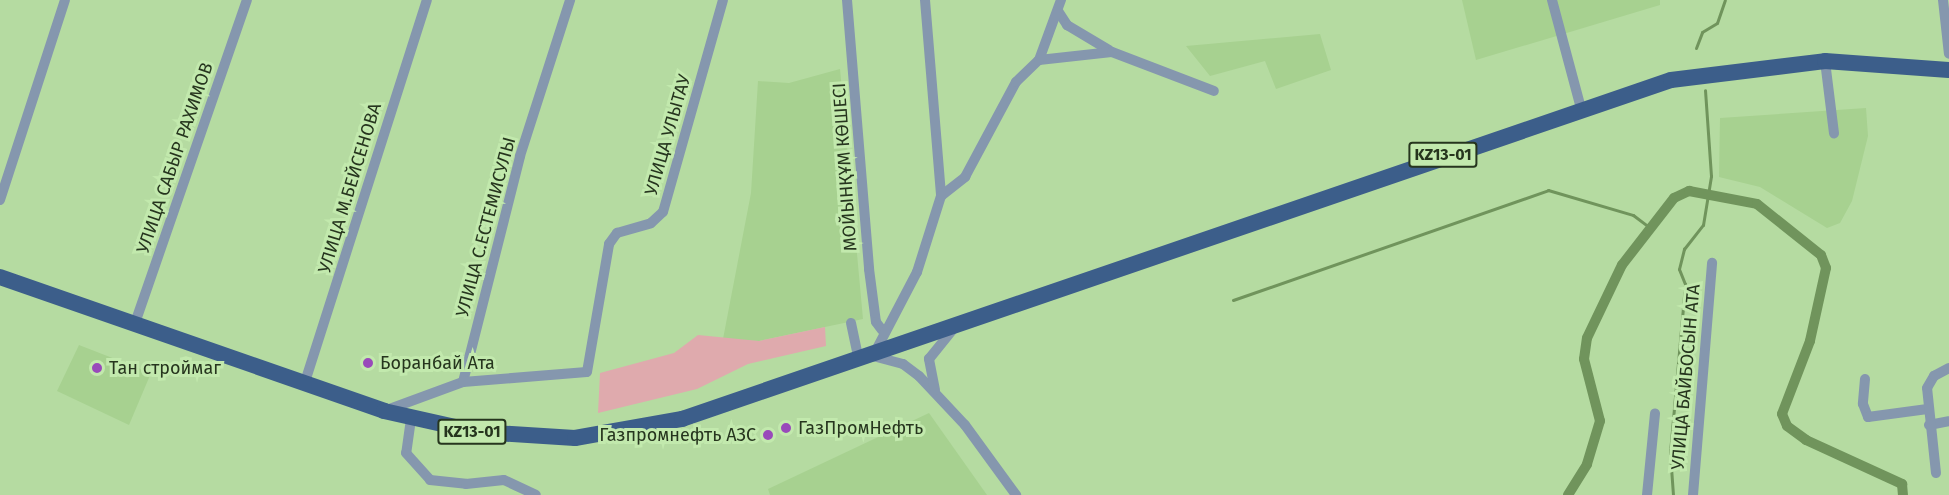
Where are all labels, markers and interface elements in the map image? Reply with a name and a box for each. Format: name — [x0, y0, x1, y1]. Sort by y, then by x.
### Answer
street label: УЛИЦА САБЫР РАХИМОВ — [132, 60, 218, 256]
street label: УЛИЦА УЛЫТАУ — [640, 72, 696, 198]
street label: МОЙЫНҚҰМ КӨШЕСІ — [828, 82, 862, 252]
street label: УЛИЦА М.БЕЙСЕНОВА — [314, 100, 386, 276]
street label: УЛИЦА С.ЕСТЕМИСУЛЫ — [452, 135, 520, 319]
road number: KZ13-01 — [1407, 142, 1479, 168]
street label: УЛИЦА БАЙБОСЫН АТА — [1667, 283, 1705, 471]
place label: Боранбай Ата — [380, 352, 495, 374]
marker: Боранбай Ата — [361, 356, 375, 370]
place label: Тан строймаг — [109, 357, 221, 379]
marker: Тан строймаг — [90, 361, 104, 375]
place label: ГазПромНефть — [798, 417, 923, 439]
road number: KZ13-01 — [436, 419, 508, 445]
marker: ГазПромНефть — [779, 421, 793, 435]
place label: Газпромнефть АЗС — [599, 424, 756, 446]
marker: Газпромнефть АЗС — [761, 428, 775, 442]

